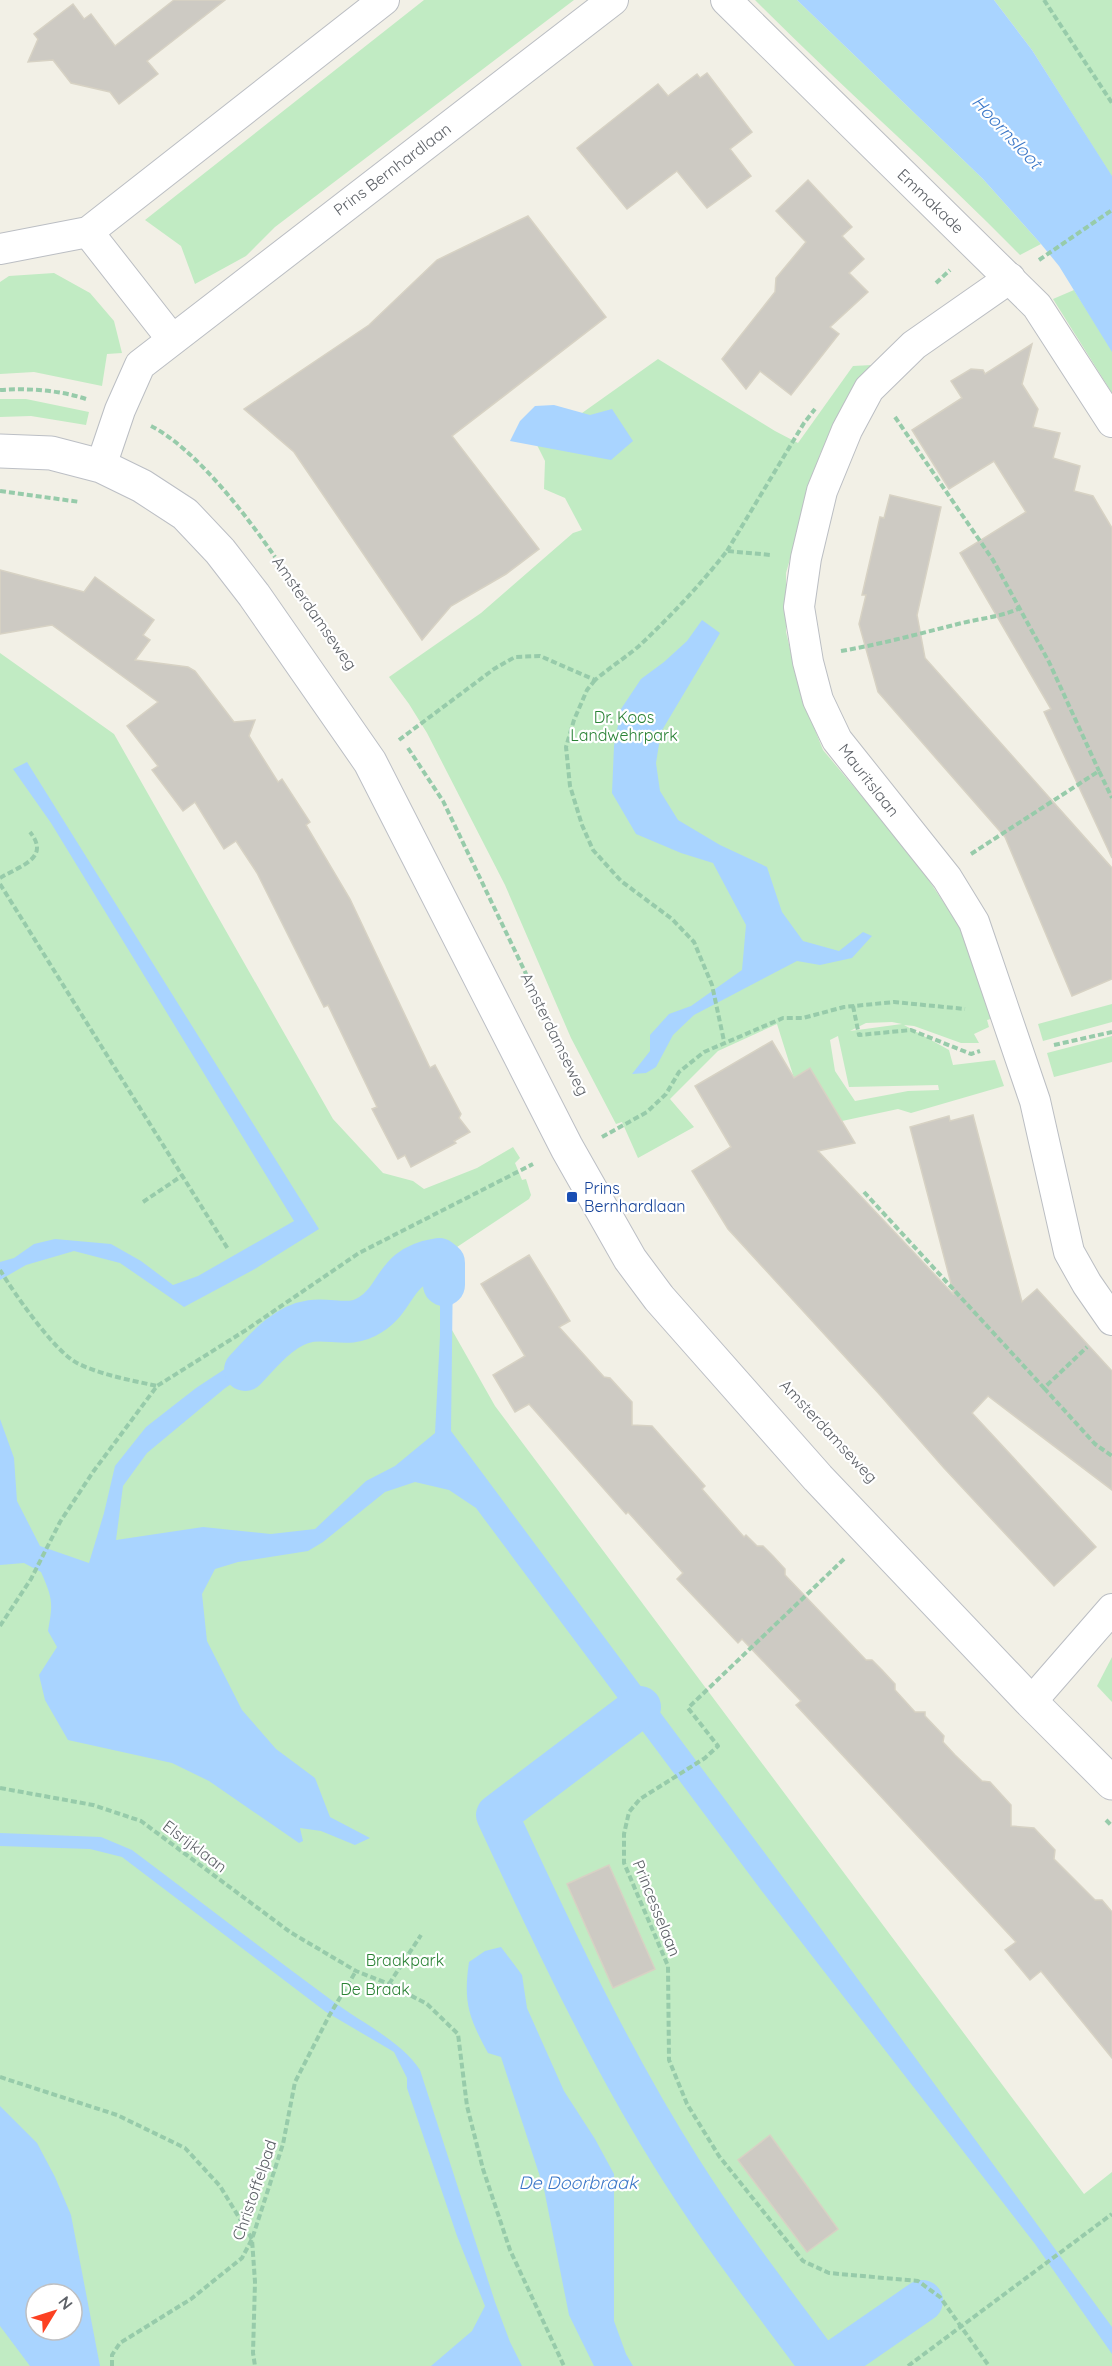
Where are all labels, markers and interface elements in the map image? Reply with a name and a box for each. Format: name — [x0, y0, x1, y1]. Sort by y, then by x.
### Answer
water label: Hoornsloot — [967, 90, 1048, 175]
street label: Prins Bernhardlaan — [329, 118, 455, 220]
street label: Emmakade — [894, 164, 968, 238]
street label: Amsterdamseweg — [268, 552, 362, 674]
park label: Dr. Koos Landwehrpark — [570, 707, 678, 745]
street label: Mauritslaan — [834, 739, 904, 821]
street label: Amsterdamseweg — [517, 969, 593, 1099]
place label: Prins Bernhardlaan — [584, 1178, 686, 1216]
marker: Prins Bernhardlaan — [565, 1190, 579, 1204]
street label: Amsterdamseweg — [776, 1375, 882, 1487]
street label: Elsrijklaan — [159, 1815, 231, 1877]
street label: Princesselaan — [629, 1857, 685, 1959]
park label: Braakpark — [366, 1950, 444, 1970]
park label: De Braak — [340, 1979, 410, 1999]
street label: Christoffelpad — [227, 2137, 281, 2243]
water label: De Doorbraak — [518, 2171, 639, 2194]
north arrow — [24, 2282, 84, 2342]
text: N — [54, 2292, 77, 2314]

